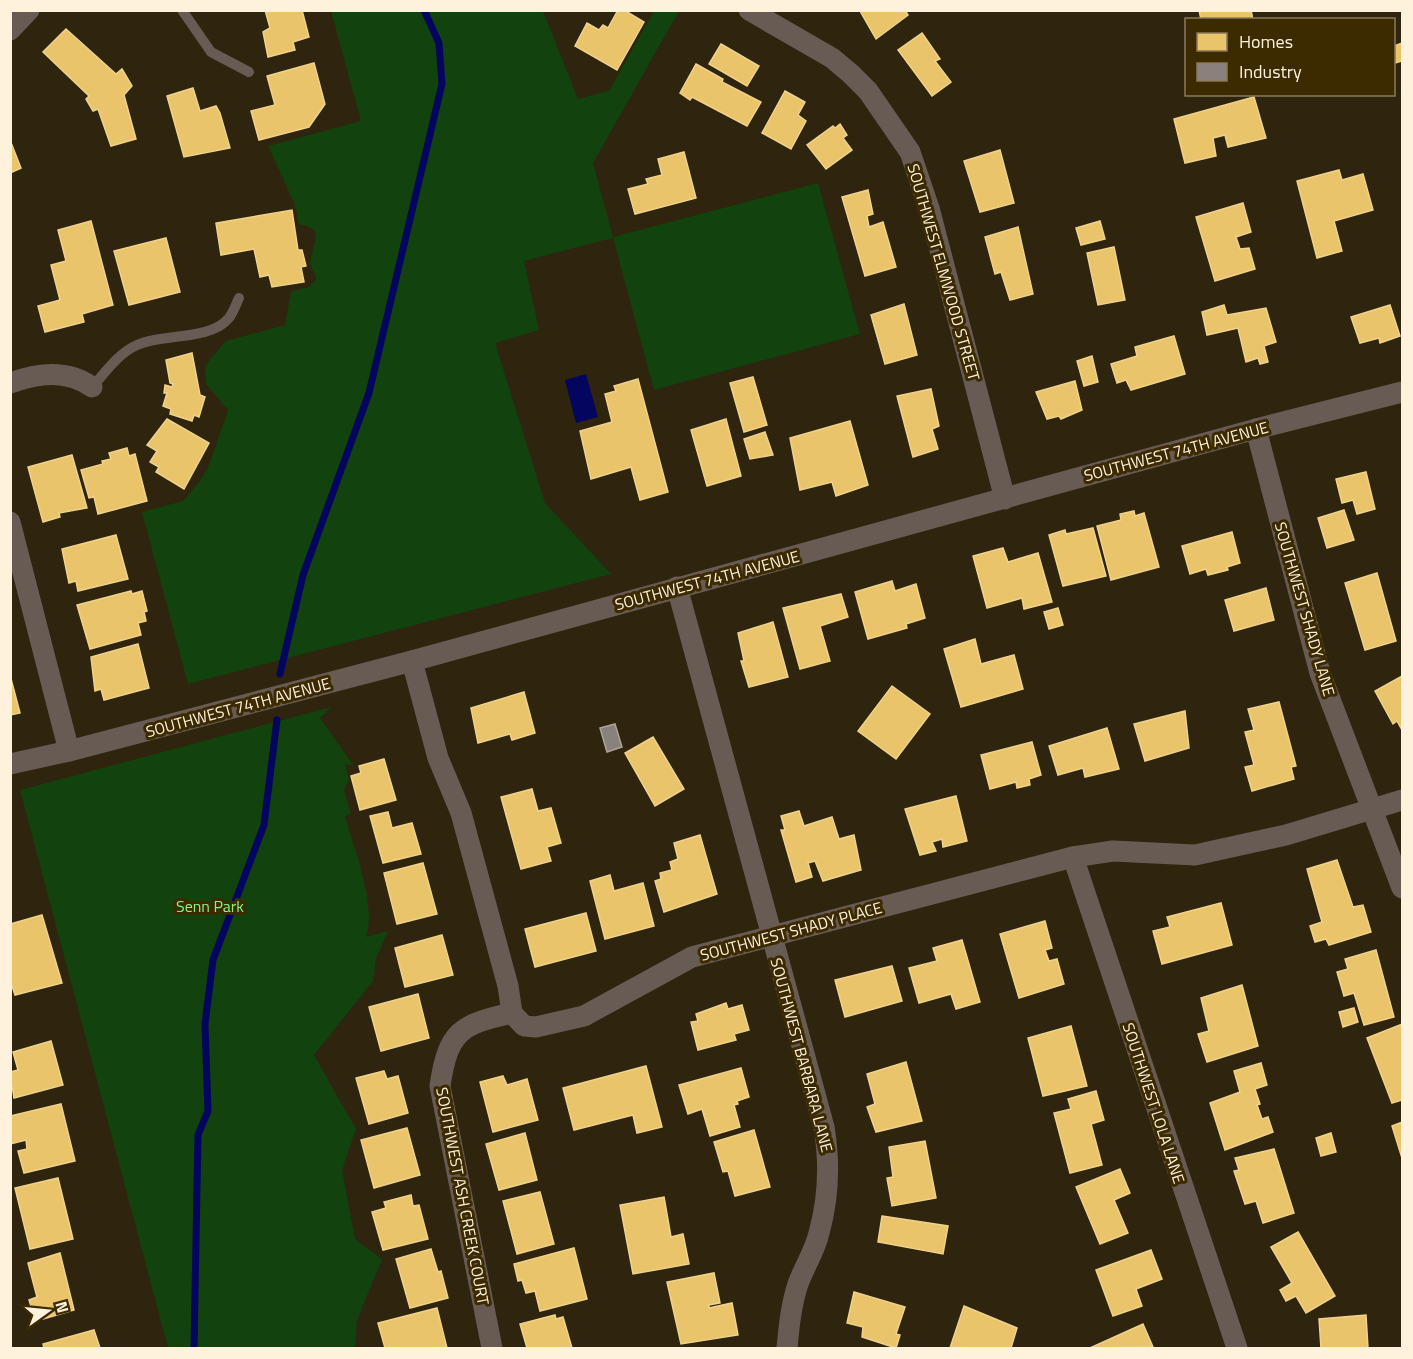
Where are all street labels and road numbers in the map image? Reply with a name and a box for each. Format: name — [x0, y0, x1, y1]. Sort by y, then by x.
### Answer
street label: SOUTHWEST ELMWOOD STREET — [902, 161, 987, 384]
street label: SOUTHWEST 74TH AVENUE — [1081, 415, 1271, 487]
street label: SOUTHWEST SHADY LANE — [1269, 519, 1341, 699]
street label: SOUTHWEST 74TH AVENUE — [612, 544, 802, 616]
street label: SOUTHWEST 74TH AVENUE — [143, 671, 333, 743]
street label: SOUTHWEST SHADY PLACE — [697, 895, 885, 967]
street label: SOUTHWEST BARBARA LANE — [764, 955, 840, 1155]
street label: SOUTHWEST LOLA LANE — [1117, 1019, 1191, 1187]
street label: SOUTHWEST ASH CREEK COURT — [430, 1085, 496, 1307]

